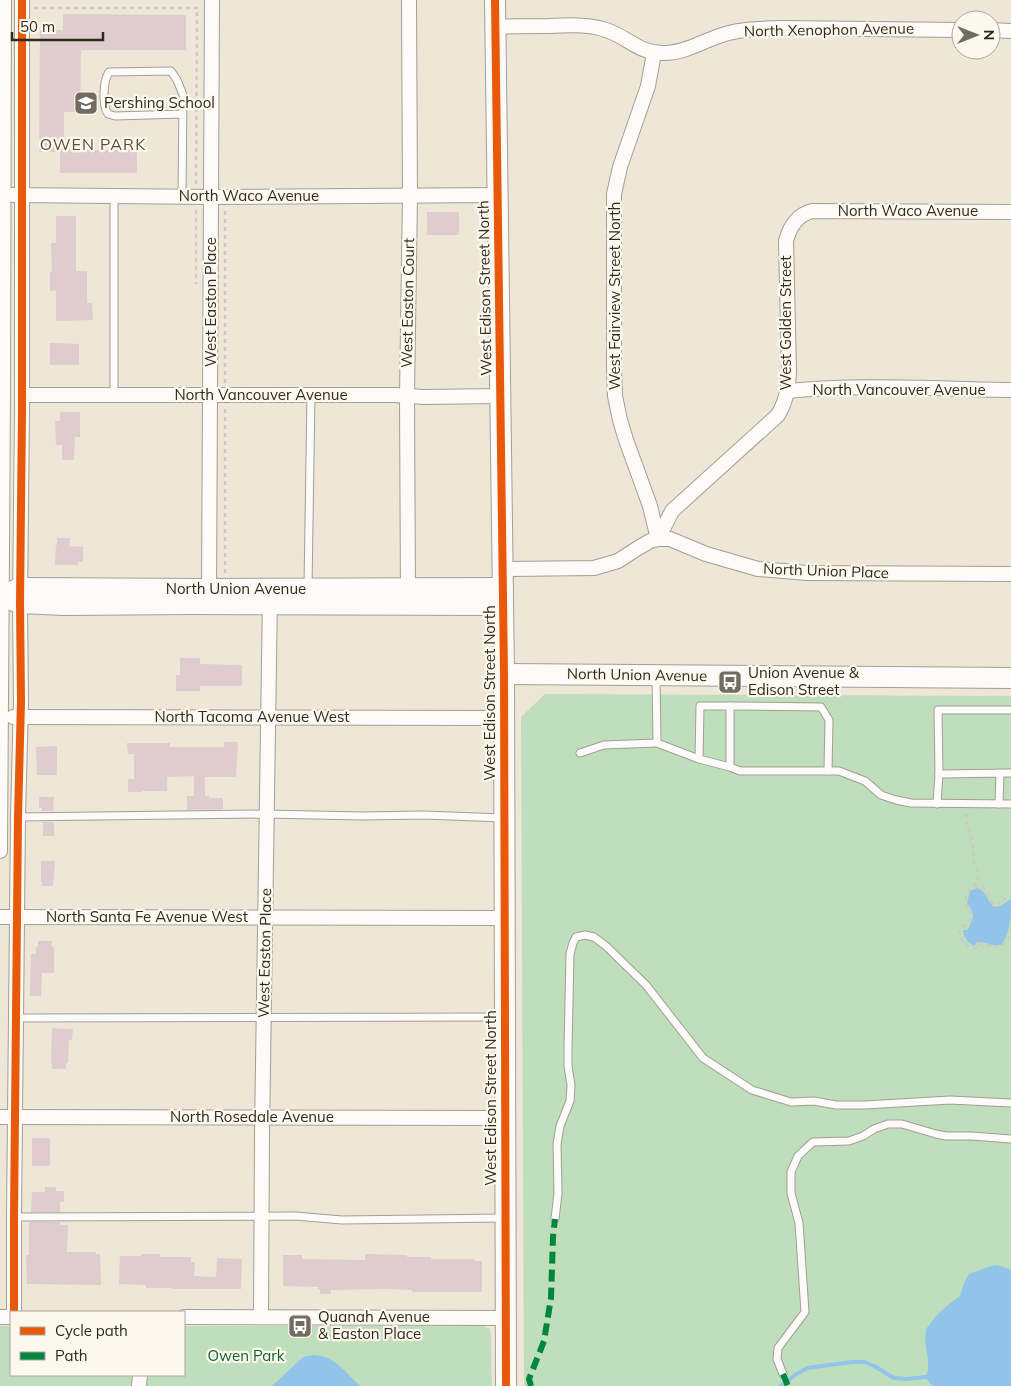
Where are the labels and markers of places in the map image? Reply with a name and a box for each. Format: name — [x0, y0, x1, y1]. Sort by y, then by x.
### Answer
school or university icon: Pershing School — [73, 90, 99, 116]
place label: Pershing School — [104, 93, 215, 112]
place label: Union Avenue & Edison Street — [748, 663, 860, 699]
bus stop icon: Union Avenue & Edison Street — [717, 669, 743, 695]
place label: Quanah Avenue & Easton Place — [318, 1307, 430, 1343]
bus stop icon: Quanah Avenue & Easton Place — [287, 1313, 313, 1339]

